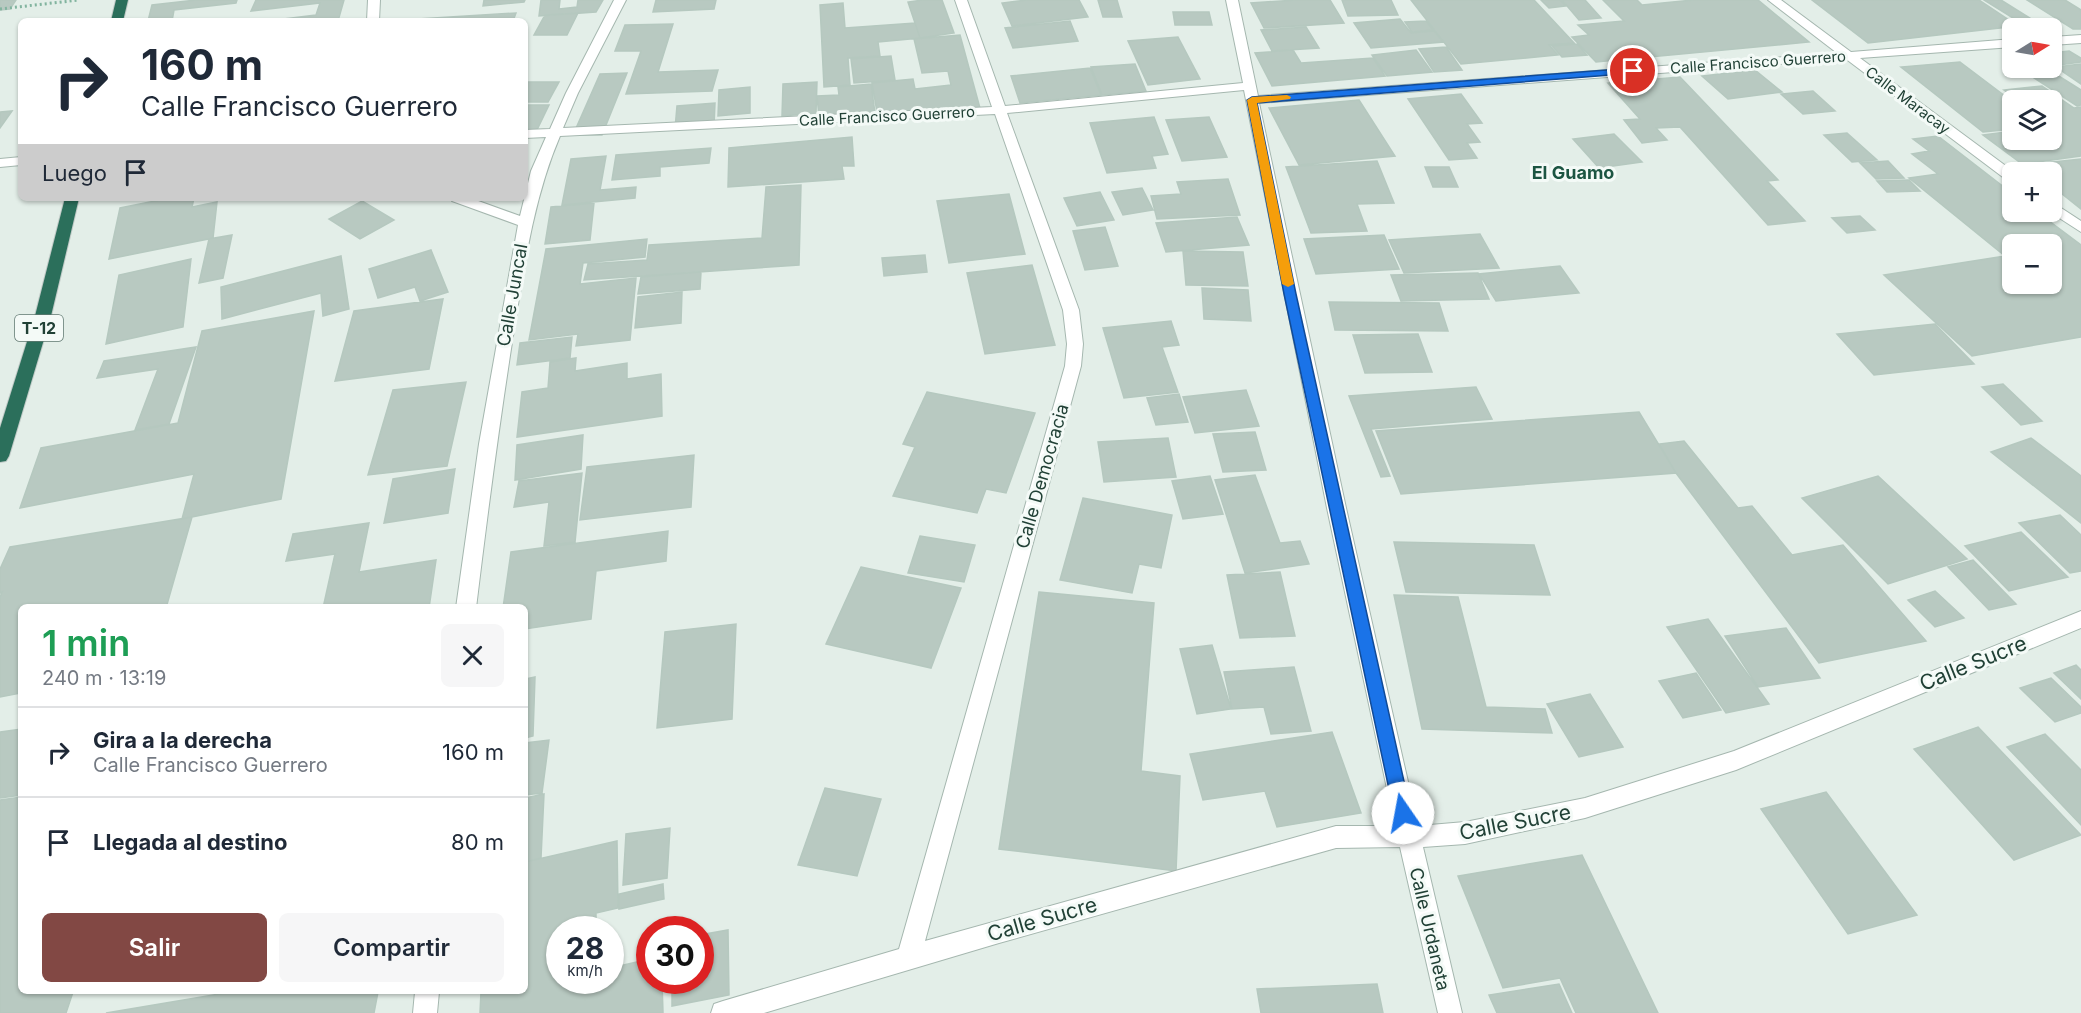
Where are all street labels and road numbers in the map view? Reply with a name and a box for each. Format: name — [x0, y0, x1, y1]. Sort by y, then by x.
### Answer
street label: Calle Francisco Guerrero — [1670, 46, 1846, 78]
street label: Calle Maracay — [1862, 62, 1954, 138]
street label: Calle Francisco Guerrero — [799, 102, 975, 130]
street label: Calle Juncal — [493, 242, 531, 348]
road number: T-12 — [15, 315, 63, 341]
street label: Calle Democracia — [1011, 401, 1073, 551]
street label: Calle Sucre — [1916, 630, 2030, 696]
street label: Calle Sucre — [1457, 799, 1573, 845]
street label: Calle Urdaneta — [1406, 865, 1454, 993]
street label: Calle Sucre — [984, 891, 1100, 947]

